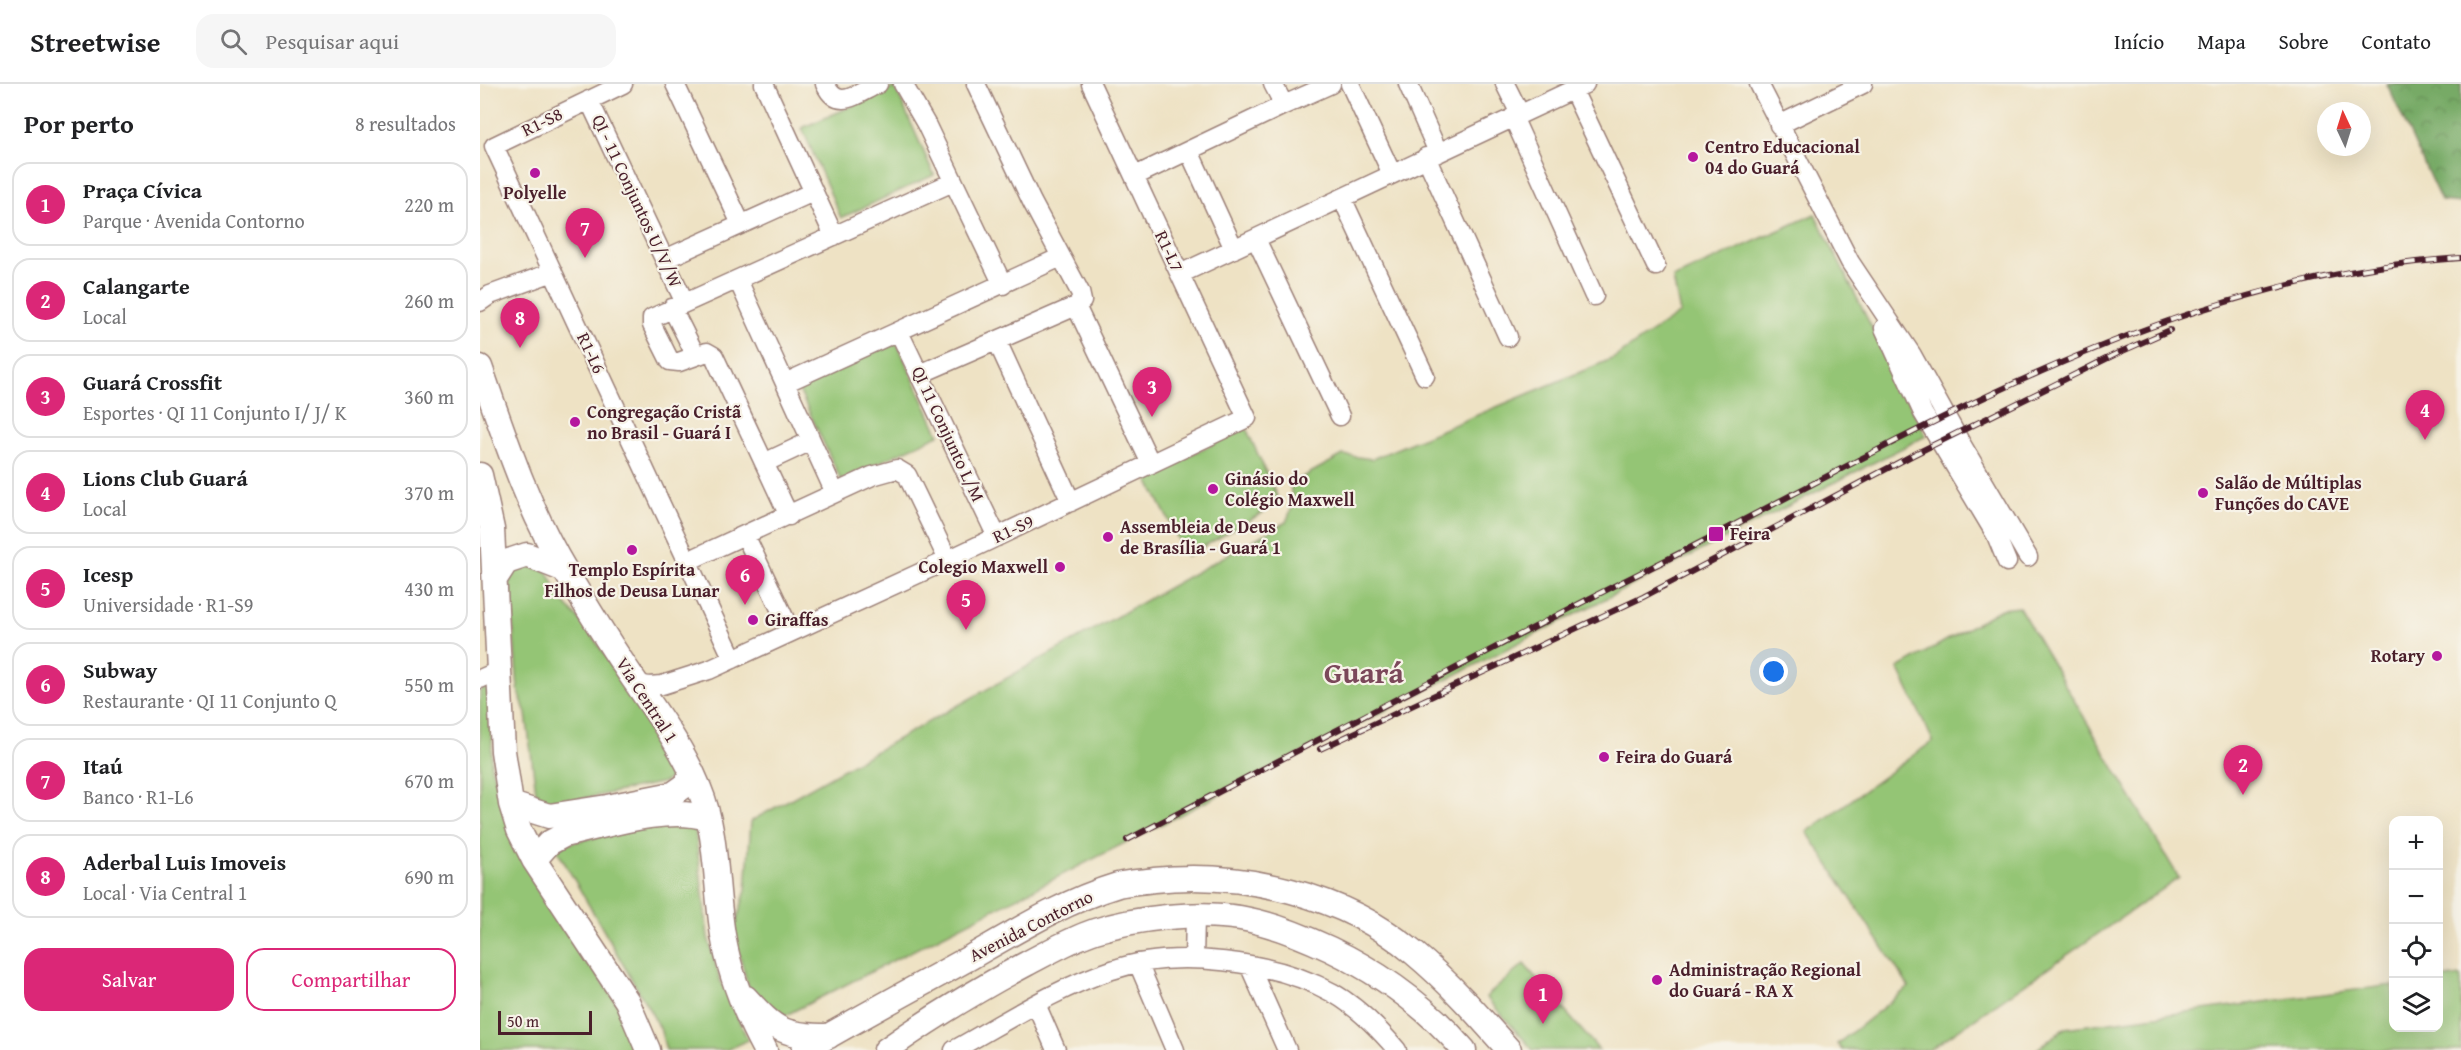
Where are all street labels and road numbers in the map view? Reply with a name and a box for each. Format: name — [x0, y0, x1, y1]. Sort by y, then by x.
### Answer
street label: R1-S8 — [517, 100, 567, 143]
street label: QI - 11 Conjuntos U/V/W — [585, 110, 690, 292]
street label: R1-L7 — [1148, 226, 1191, 276]
street label: R1-L6 — [570, 328, 613, 378]
street label: QI 11 Conjunto L/M — [905, 361, 992, 506]
street label: R1-S9 — [988, 507, 1038, 550]
street label: Via Central 1 — [610, 652, 685, 748]
street label: Avenida Contorno — [964, 883, 1097, 968]

